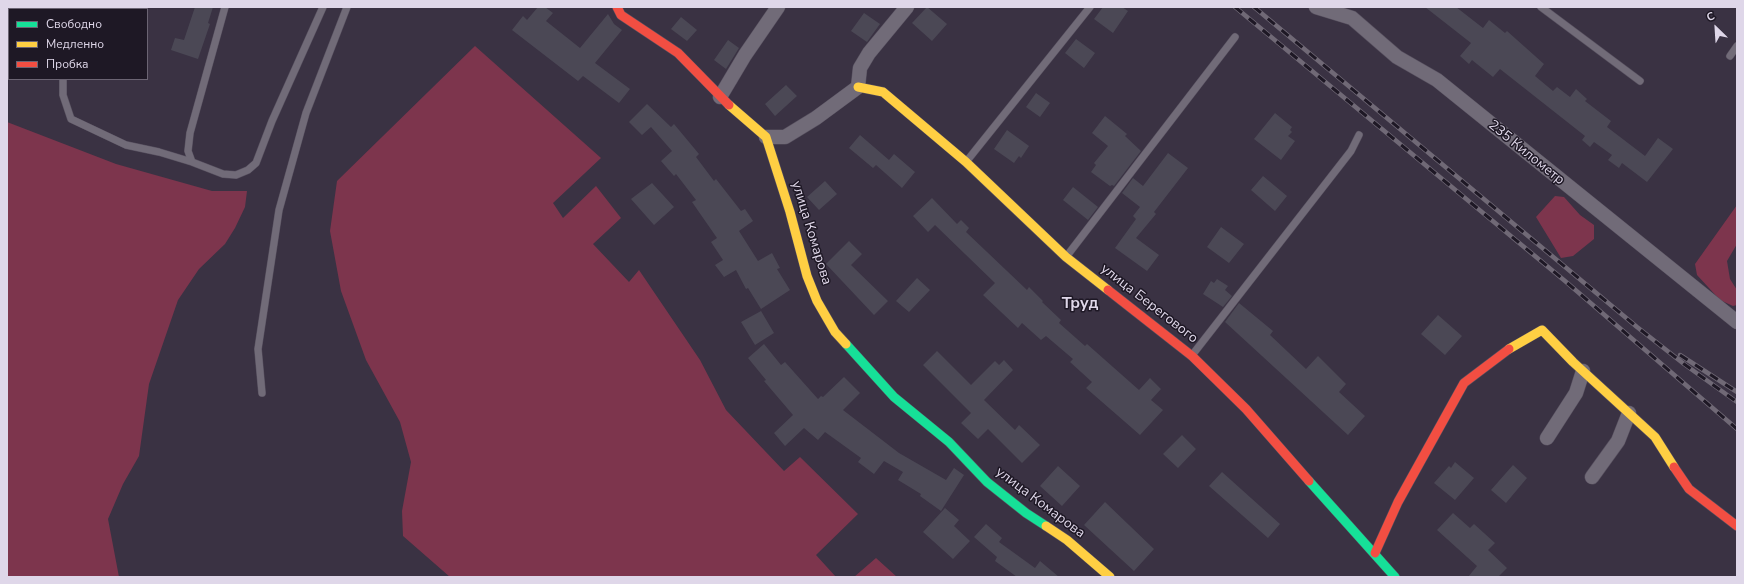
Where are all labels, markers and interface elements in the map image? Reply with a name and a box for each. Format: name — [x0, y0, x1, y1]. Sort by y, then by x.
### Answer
legend — [8, 8, 148, 80]
north arrow — [1696, 8, 1736, 48]
text: С — [1704, 8, 1717, 25]
text: Свободно — [46, 16, 102, 32]
text: Медленно — [46, 36, 104, 52]
text: Пробка — [46, 56, 89, 72]
street label: 235 Километр — [1484, 117, 1568, 189]
street label: улица Комарова — [787, 179, 835, 287]
street label: улица Берегового — [1097, 261, 1201, 347]
district label: Труд — [1062, 294, 1098, 314]
street label: улица Комарова — [992, 464, 1088, 542]

